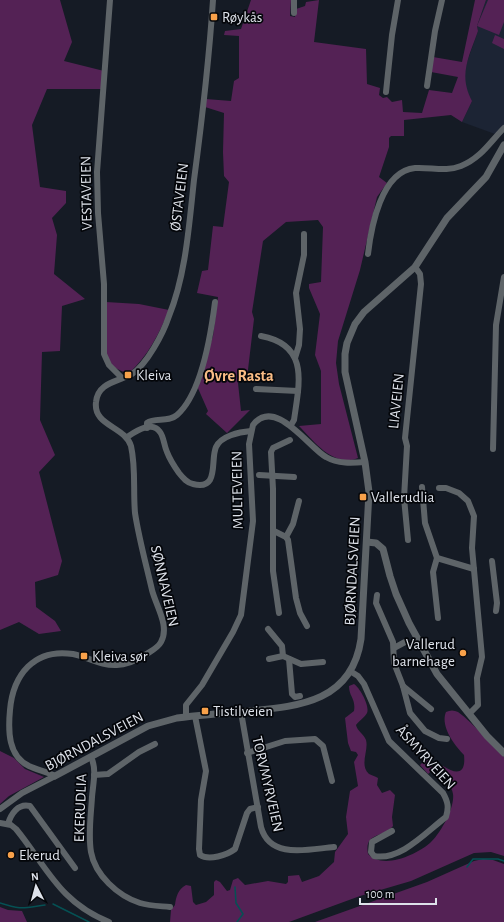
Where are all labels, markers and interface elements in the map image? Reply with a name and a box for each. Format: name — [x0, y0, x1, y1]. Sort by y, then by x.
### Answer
place label: Røykås — [222, 10, 262, 25]
marker: Røykås — [209, 12, 219, 22]
street label: VESTAVEIEN — [78, 156, 95, 230]
street label: ØSTAVEIEN — [168, 162, 191, 232]
place label: Kleiva — [136, 368, 172, 383]
district label: Øvre Rasta — [204, 368, 274, 384]
marker: Kleiva — [123, 370, 133, 380]
street label: LIAVEIEN — [386, 373, 407, 430]
street label: MULTEVEIEN — [229, 451, 246, 529]
place label: Vallerudlia — [371, 490, 434, 505]
marker: Vallerudlia — [358, 492, 368, 502]
street label: BJØRNDALSVEIEN — [342, 516, 363, 626]
street label: SØNNAVEIEN — [148, 544, 181, 628]
place label: Vallerud barnehage — [392, 637, 455, 669]
marker: Vallerud barnehage — [458, 648, 468, 658]
place label: Kleiva sør — [92, 649, 148, 664]
marker: Kleiva sør — [79, 651, 89, 661]
place label: Tistilveien — [213, 704, 273, 719]
marker: Tistilveien — [200, 706, 210, 716]
street label: BJØRNDALSVEIEN — [43, 709, 146, 774]
street label: ÅSMYRVEIEN — [393, 722, 459, 792]
street label: TORVMYRVEIEN — [249, 735, 286, 833]
street label: EKERUDLIA — [72, 773, 89, 843]
place label: Ekerud — [19, 848, 60, 863]
marker: Ekerud — [6, 850, 16, 860]
north arrow — [16, 866, 56, 906]
text: N — [31, 871, 39, 882]
scale bar — [360, 880, 436, 906]
text: 100 m — [366, 888, 394, 900]

